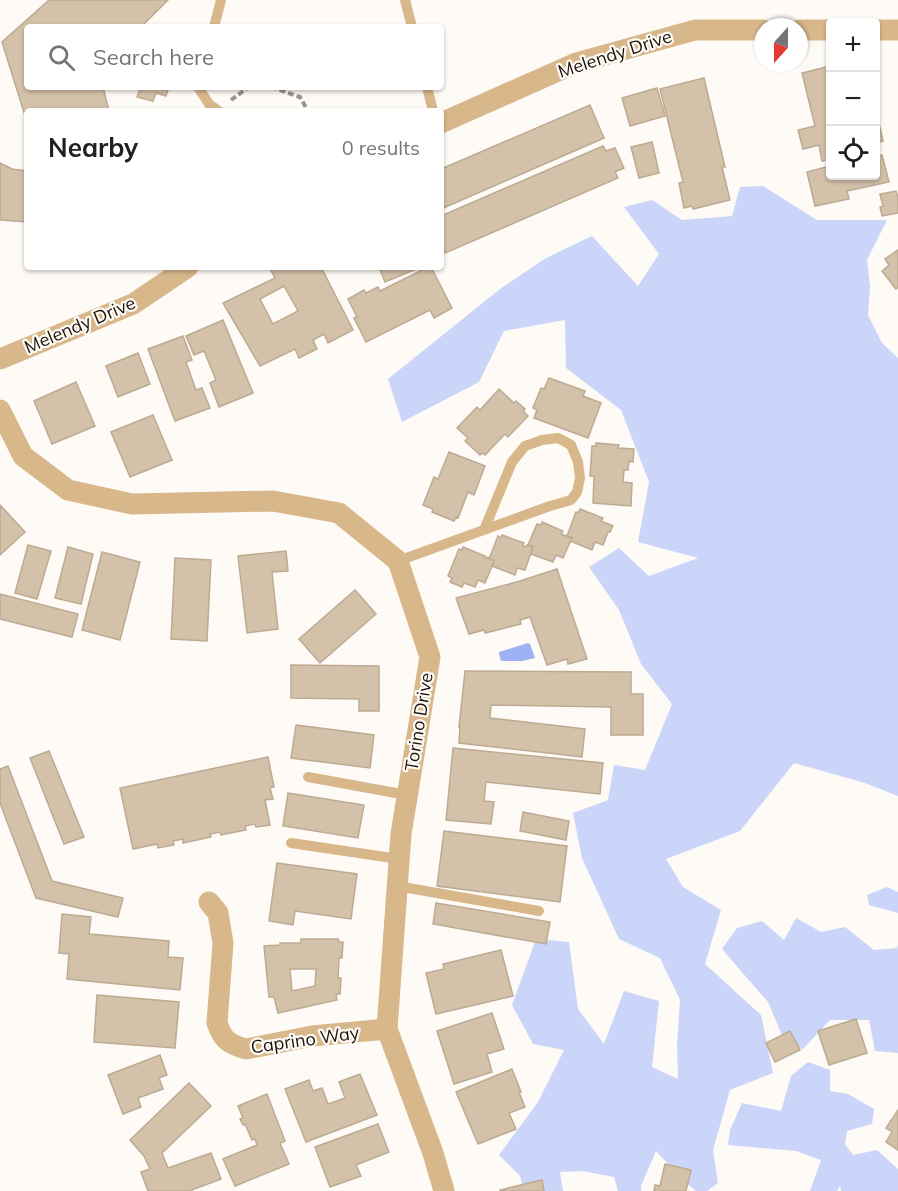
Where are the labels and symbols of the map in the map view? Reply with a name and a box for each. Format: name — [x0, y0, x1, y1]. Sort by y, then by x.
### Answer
north arrow — [754, 18, 808, 72]
street label: Melendy Drive — [555, 24, 675, 83]
street label: Melendy Drive — [21, 291, 139, 358]
street label: Torino Drive — [399, 671, 438, 773]
street label: Caprino Way — [249, 1020, 361, 1058]

